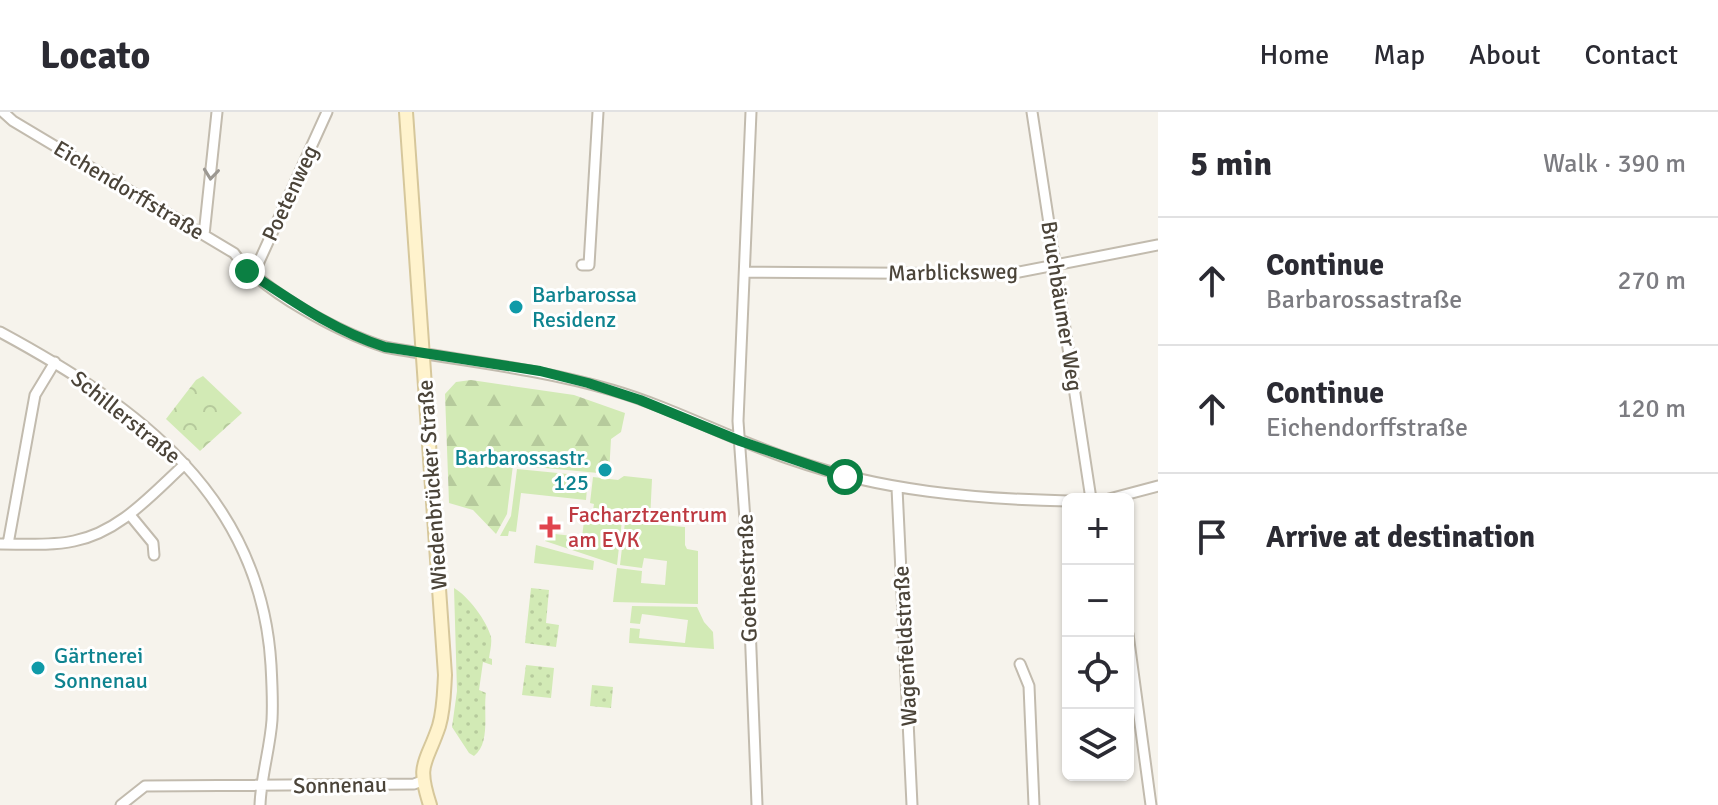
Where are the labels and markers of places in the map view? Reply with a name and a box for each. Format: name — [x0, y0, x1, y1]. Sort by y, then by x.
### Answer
place label: Barbarossa Residenz — [532, 281, 637, 333]
marker: Barbarossa Residenz — [507, 298, 525, 316]
place label: Barbarossastr. 125 — [454, 444, 589, 496]
marker: Barbarossastr. 125 — [596, 461, 614, 479]
place label: Facharztzentrum am EVK — [568, 501, 727, 553]
marker: Facharztzentrum am EVK — [539, 516, 561, 538]
place label: Gärtnerei Sonnenau — [54, 642, 148, 694]
marker: Gärtnerei Sonnenau — [29, 659, 47, 677]

